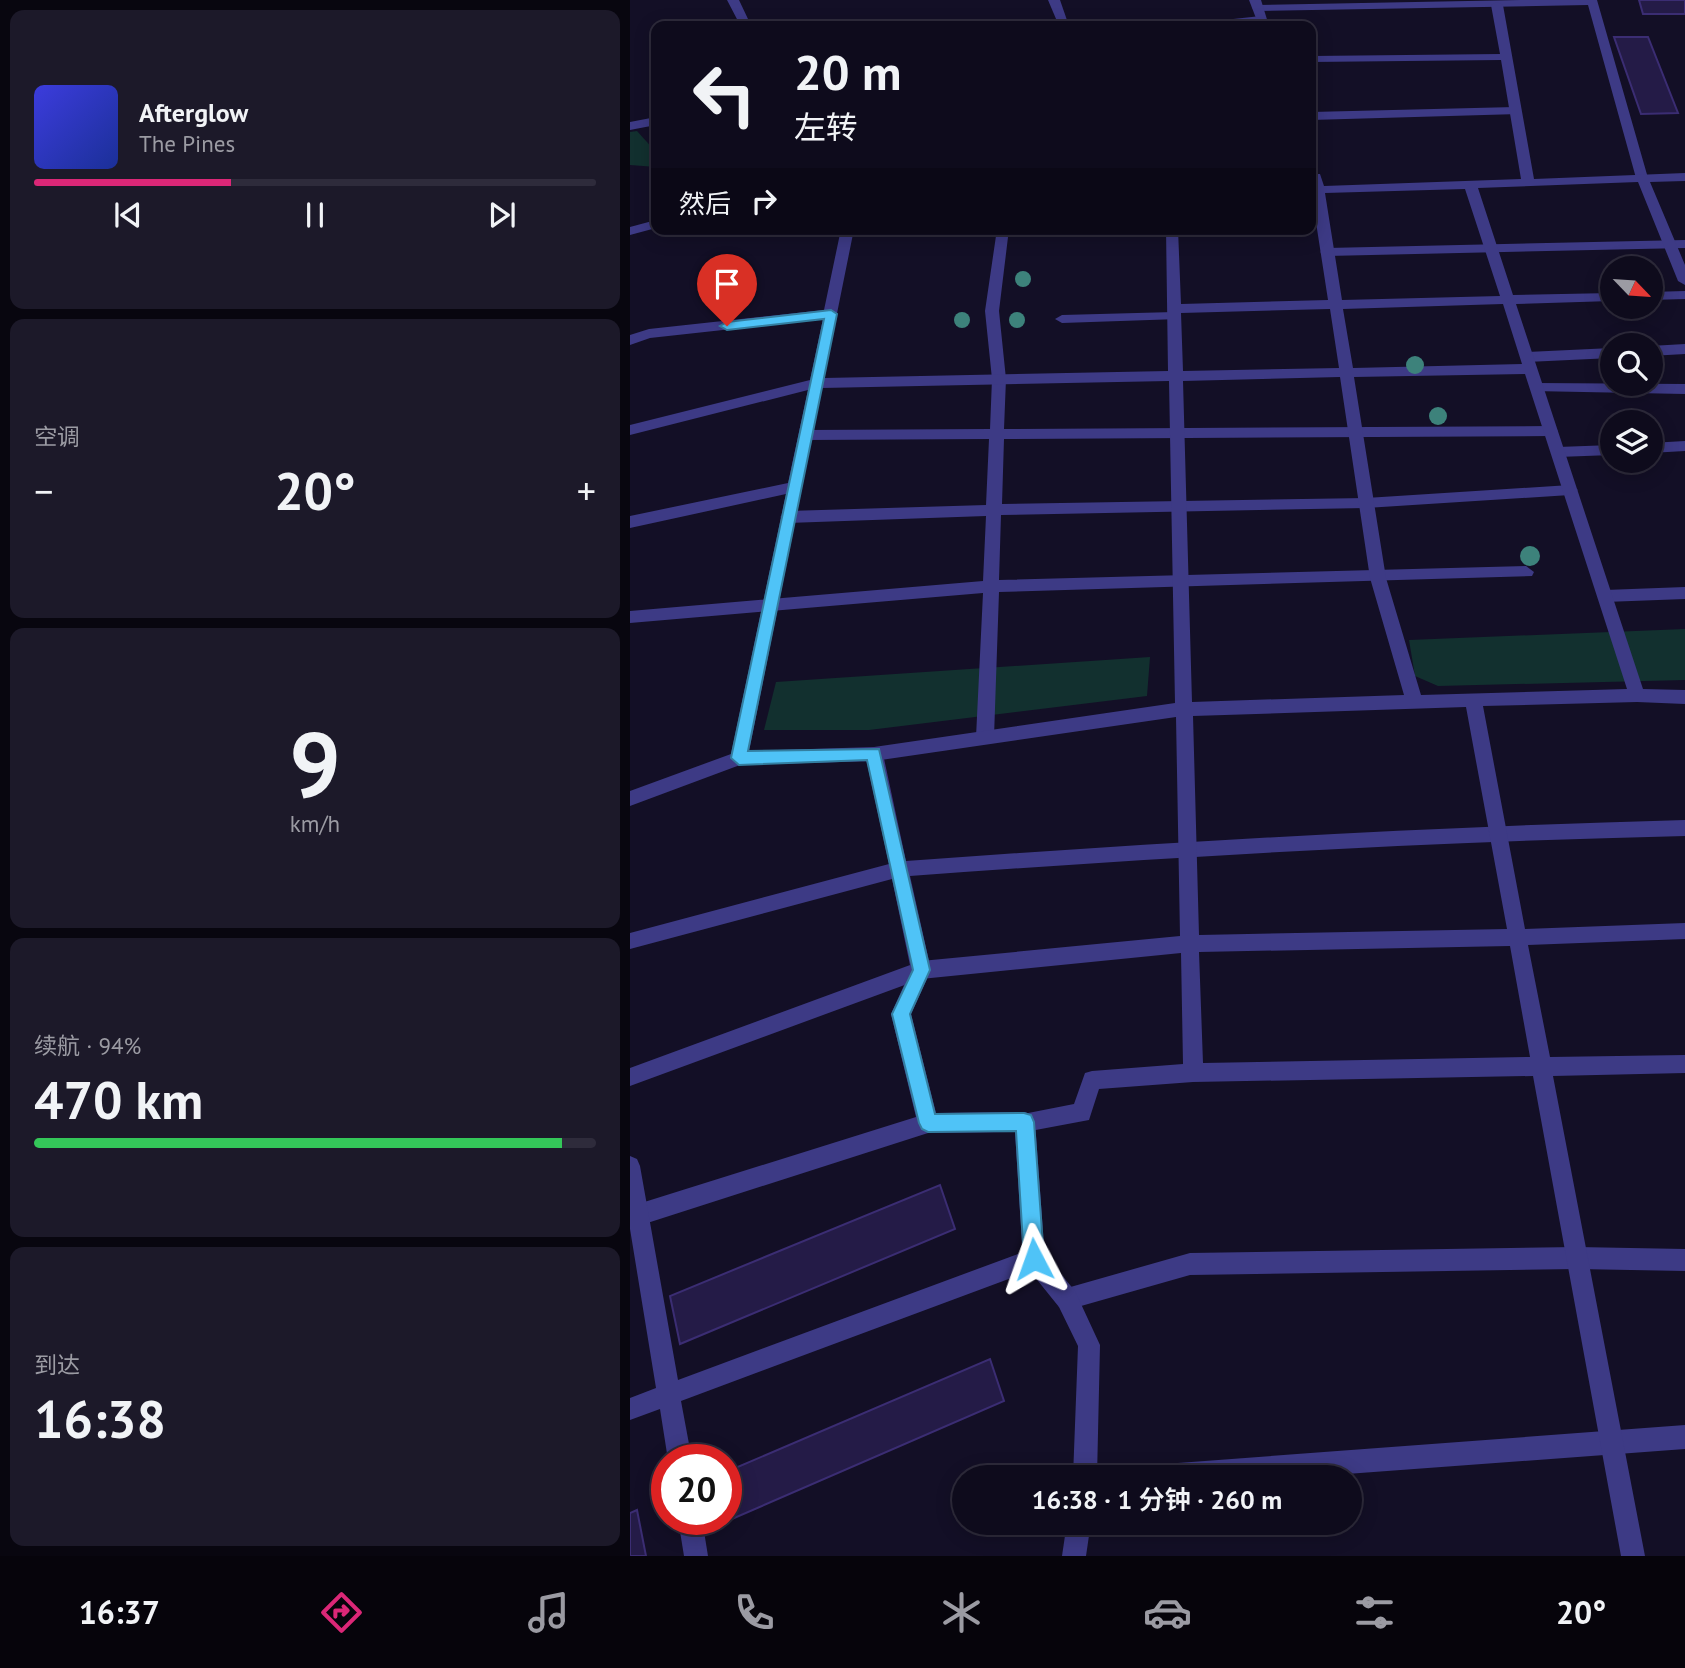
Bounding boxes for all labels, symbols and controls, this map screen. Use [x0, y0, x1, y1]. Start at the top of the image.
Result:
text: 20 m [794, 40, 901, 104]
icon: left [679, 49, 770, 140]
text: Afterglow [139, 96, 248, 129]
text: 左转 [794, 106, 858, 148]
text: The Pines [139, 129, 235, 158]
icon: right [745, 182, 783, 220]
text: 然后 [679, 187, 731, 220]
icon: previous [109, 196, 147, 234]
icon: pause [296, 196, 334, 234]
icon: next [483, 196, 521, 234]
pin [697, 254, 757, 326]
north arrow [1600, 256, 1662, 318]
map controls [1600, 256, 1663, 473]
icon: arrive [708, 265, 746, 303]
button: search [1600, 333, 1663, 396]
button: layers [1600, 410, 1663, 473]
text: 空调 [34, 422, 80, 451]
text: 20° [274, 457, 356, 524]
text: − [34, 466, 53, 515]
text: + [577, 466, 596, 515]
text: 9 [289, 704, 341, 822]
text: km/h [290, 809, 340, 838]
text: 续航 · 94% [34, 1031, 141, 1060]
text: 470 km [34, 1066, 203, 1133]
position arrow [997, 1222, 1071, 1296]
text: 到达 [34, 1350, 80, 1379]
text: 16:38 [34, 1385, 166, 1452]
speed limit sign: 20 [651, 1444, 742, 1535]
text: 16:38 · 1 分钟 · 260 m [1032, 1483, 1282, 1516]
icon: directions [317, 1588, 366, 1637]
icon: music [524, 1588, 573, 1637]
icon: phone [730, 1588, 779, 1637]
icon: climate [937, 1588, 986, 1637]
icon: car [1143, 1588, 1192, 1637]
icon: filters [1350, 1588, 1399, 1637]
text: 16:37 [79, 1591, 160, 1633]
text: 20° [1556, 1591, 1606, 1633]

